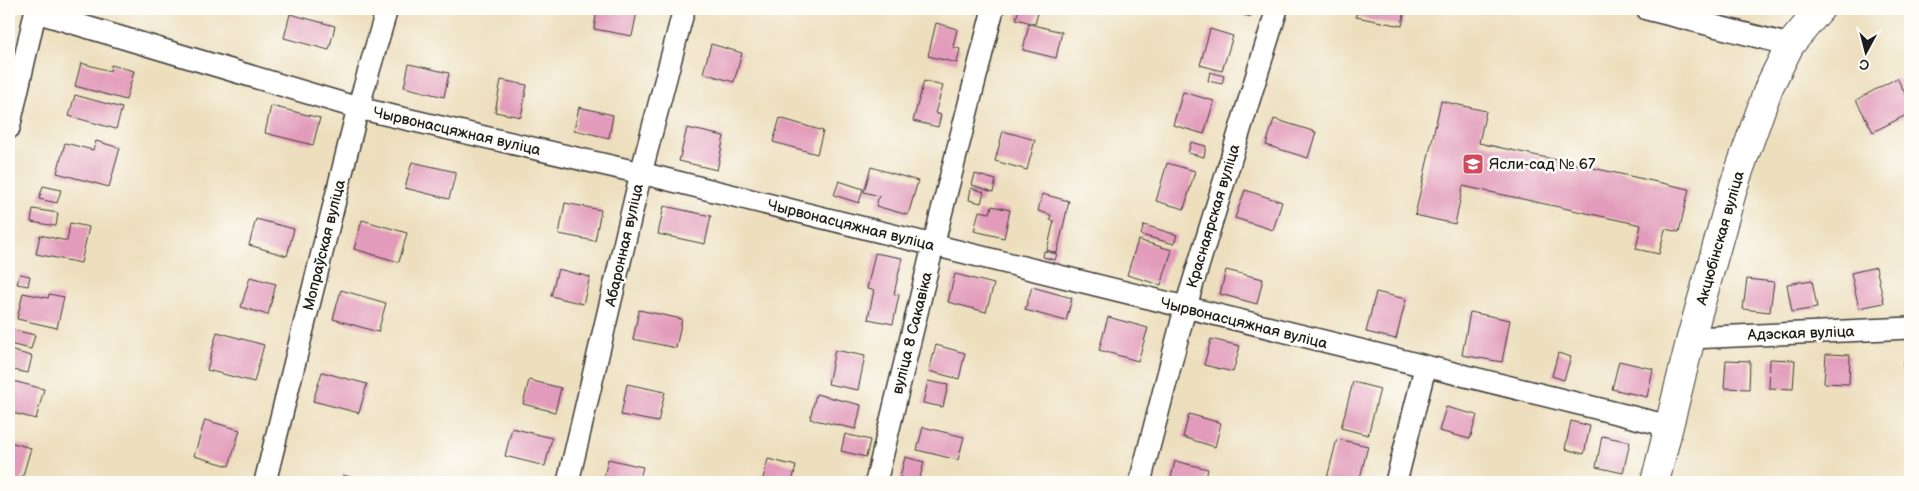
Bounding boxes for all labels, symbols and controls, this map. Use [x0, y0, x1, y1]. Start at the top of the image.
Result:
north arrow [1842, 28, 1892, 78]
text: С [1858, 55, 1870, 73]
street label: Чырвонасцяжная вуліца [371, 103, 543, 160]
street label: Краснаярская вуліца [1183, 142, 1244, 290]
school or university icon: Ясли-сад № 67 [1461, 152, 1485, 176]
place label: Ясли-сад № 67 [1489, 155, 1596, 174]
street label: Акцюбінская вуліца [1692, 169, 1749, 308]
street label: Мопраўская вуліца [299, 178, 350, 313]
street label: Абаронная вуліца [601, 182, 648, 309]
street label: Чырвонасцяжная вуліца [765, 196, 937, 255]
street label: вуліца 8 Сакавіка [888, 270, 937, 396]
street label: Чырвонасцяжная вуліца [1158, 294, 1330, 353]
street label: Адэская вуліца [1746, 322, 1855, 345]

